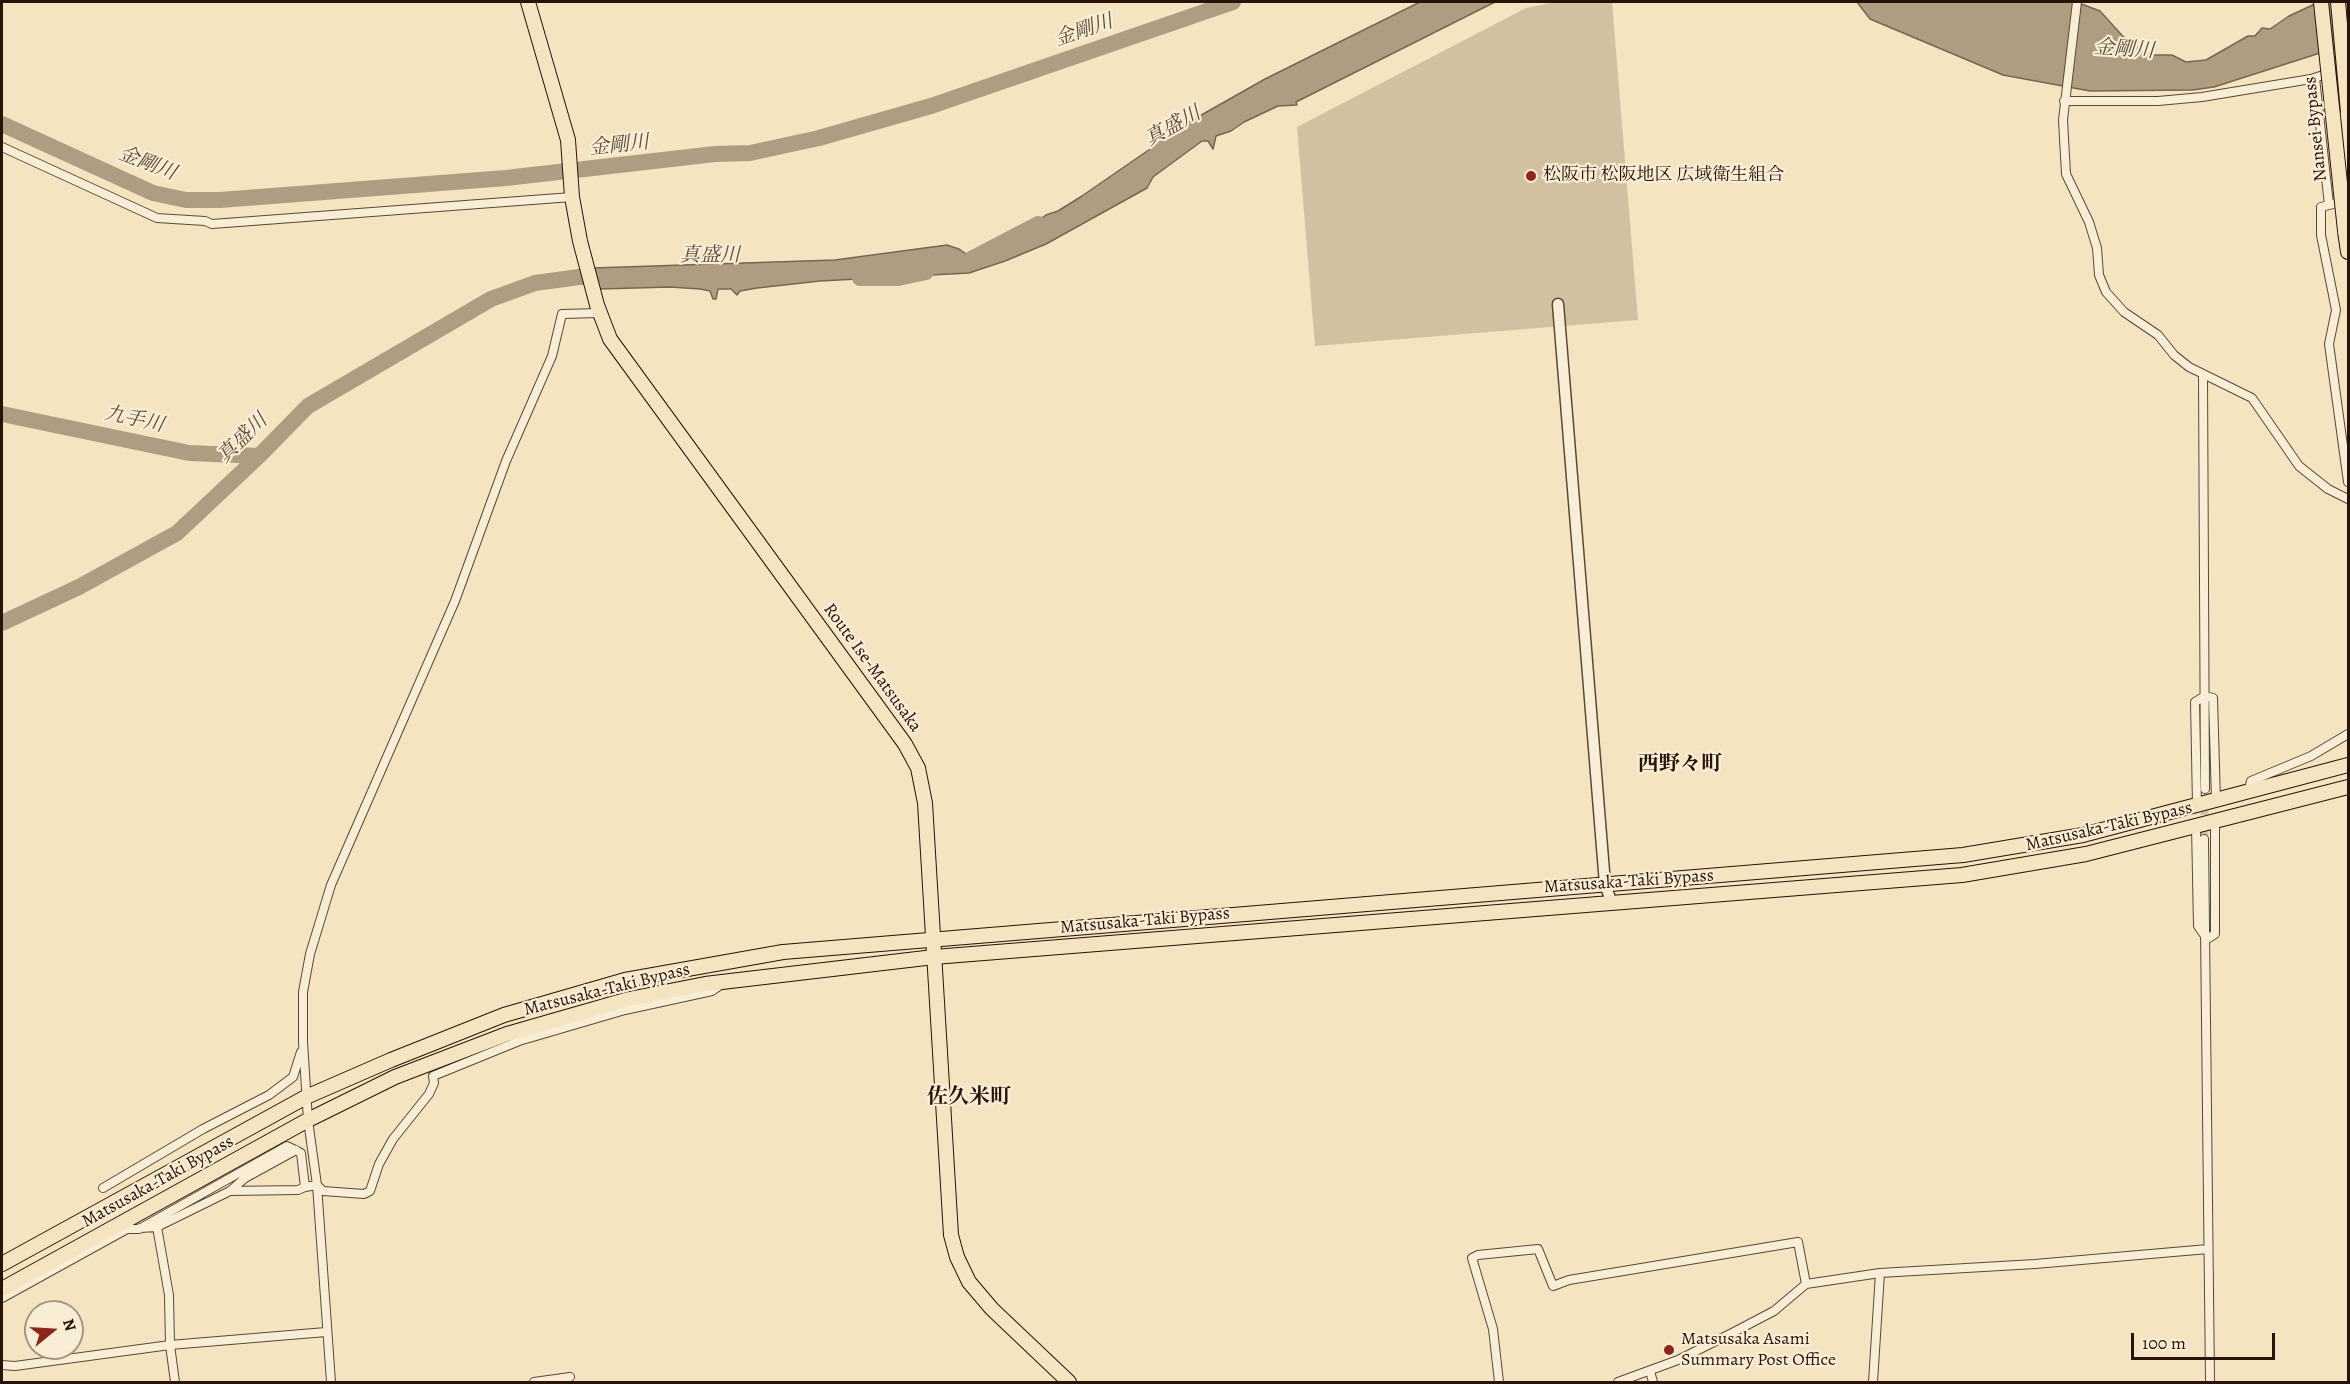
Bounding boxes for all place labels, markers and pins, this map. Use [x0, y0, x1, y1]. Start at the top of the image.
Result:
place label: 松阪市 松阪地区 広域衛生組合 [1543, 165, 1784, 187]
marker: 松阪市 松阪地区 広域衛生組合 [1524, 169, 1538, 183]
place label: Matsusaka Asami Summary Post Office [1681, 1329, 1836, 1372]
marker: Matsusaka Asami Summary Post Office [1662, 1343, 1676, 1357]

